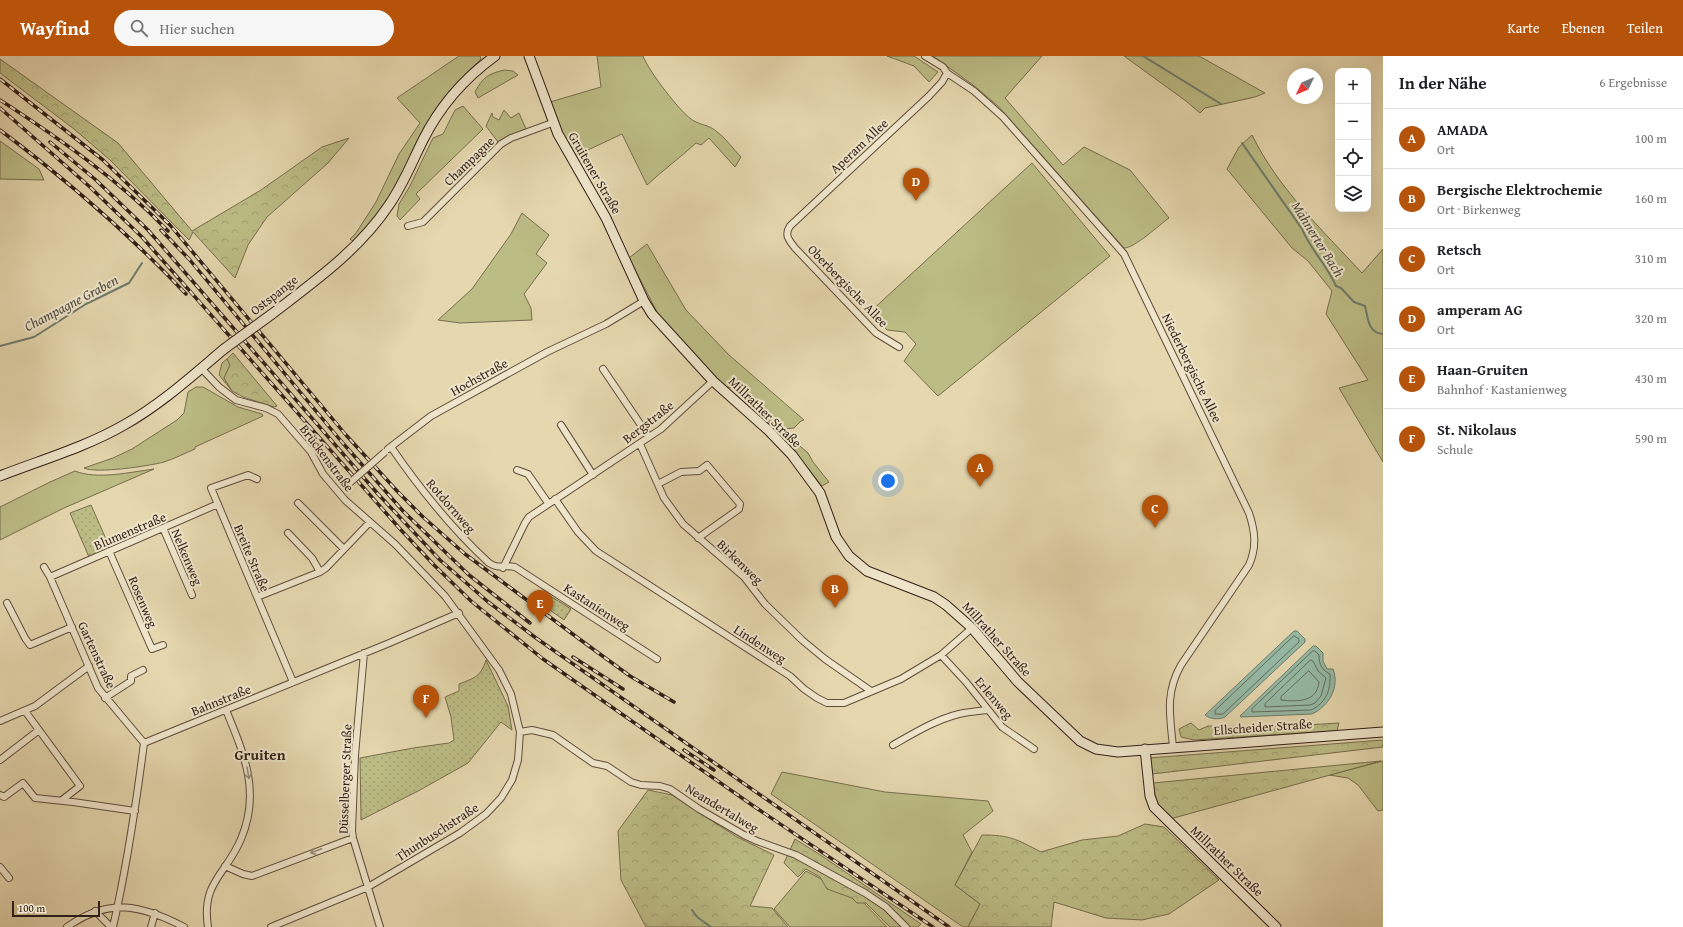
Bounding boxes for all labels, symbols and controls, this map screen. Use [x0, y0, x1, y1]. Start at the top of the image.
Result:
search box [114, 10, 394, 46]
text: Wayfind [20, 14, 90, 42]
icon: search [128, 17, 150, 39]
text: Hier suchen [160, 18, 235, 39]
text: Karte [1507, 18, 1540, 38]
text: Ebenen [1562, 18, 1605, 38]
text: Teilen [1627, 18, 1663, 38]
north arrow [1287, 68, 1323, 104]
map controls [1335, 68, 1371, 212]
button: + [1335, 68, 1371, 104]
text: In der Nähe [1399, 70, 1487, 95]
text: 6 Ergebnisse [1599, 73, 1667, 92]
button: − [1335, 104, 1371, 140]
street label: Aperam Allee [826, 114, 892, 178]
text: AMADA [1437, 119, 1488, 140]
street label: Gruitener Straße [564, 128, 626, 218]
text: A [1408, 129, 1416, 148]
text: 100 m [1635, 129, 1667, 148]
street label: Champagne [439, 132, 499, 190]
button: locate [1335, 140, 1371, 176]
text: Ort [1437, 140, 1455, 159]
pin: D [903, 168, 929, 201]
button: layers [1335, 176, 1371, 212]
text: Bergische Elektrochemie [1437, 179, 1602, 200]
text: B [1408, 189, 1416, 208]
text: 160 m [1635, 189, 1667, 208]
water label: Mahnerter Bach [1287, 197, 1349, 281]
text: Ort · Birkenweg [1437, 200, 1520, 219]
text: Retsch [1437, 239, 1481, 260]
street label: Oberbergische Allee [803, 240, 893, 332]
text: C [1408, 249, 1416, 268]
text: 310 m [1635, 249, 1667, 268]
text: Ort [1437, 260, 1455, 279]
water label: Champagne Graben [20, 270, 122, 336]
street label: Ostspange [246, 270, 302, 320]
text: amperam AG [1437, 299, 1523, 320]
text: D [1408, 309, 1416, 328]
text: 320 m [1635, 309, 1667, 328]
street label: Niederbergische Allee [1157, 310, 1227, 426]
text: Ort [1437, 320, 1455, 339]
street label: Hochstraße [447, 353, 511, 401]
text: Haan-Gruiten [1437, 359, 1528, 380]
text: E [1409, 369, 1415, 388]
text: 430 m [1635, 369, 1667, 388]
street label: Millrather Straße [724, 372, 806, 452]
text: Bahnhof · Kastanienweg [1437, 380, 1567, 399]
street label: Bergstraße [618, 396, 678, 448]
text: St. Nikolaus [1437, 419, 1516, 440]
street label: Brückenstraße [295, 420, 359, 496]
text: F [1409, 429, 1415, 448]
text: 590 m [1635, 429, 1667, 448]
text: Schule [1437, 440, 1473, 459]
pin: A [967, 454, 993, 487]
your location [878, 471, 898, 491]
street label: Rotdornweg [422, 475, 480, 538]
pin: C [1142, 495, 1168, 528]
street label: Blumenstraße [91, 507, 169, 555]
street label: Breite Straße [229, 521, 275, 595]
street label: Nelkenweg [167, 526, 208, 589]
street label: Birkenweg [713, 535, 768, 589]
street label: Rosenweg [124, 573, 163, 631]
pin: B [822, 575, 848, 608]
street label: Kastanienweg [560, 578, 634, 636]
pin: E [527, 590, 553, 623]
street label: Millrather Straße [958, 597, 1036, 681]
street label: Gartenstraße [73, 618, 121, 692]
street label: Lindenweg [730, 620, 790, 668]
street label: Erlenweg [970, 673, 1018, 724]
street label: Bahnstraße [188, 679, 254, 721]
pin: F [413, 685, 439, 718]
street label: Ellscheider Straße [1213, 714, 1313, 740]
street label: Düsselberger Straße [334, 724, 356, 834]
district label: Gruiten [234, 744, 286, 765]
one-way arrow [244, 766, 252, 779]
street label: Neandertalweg [682, 779, 763, 838]
street label: Thunbuschstraße [392, 798, 482, 866]
street label: Millrather Straße [1186, 821, 1268, 901]
one-way arrow [311, 848, 323, 856]
scale bar [12, 899, 100, 918]
text: 100 m [18, 900, 45, 916]

